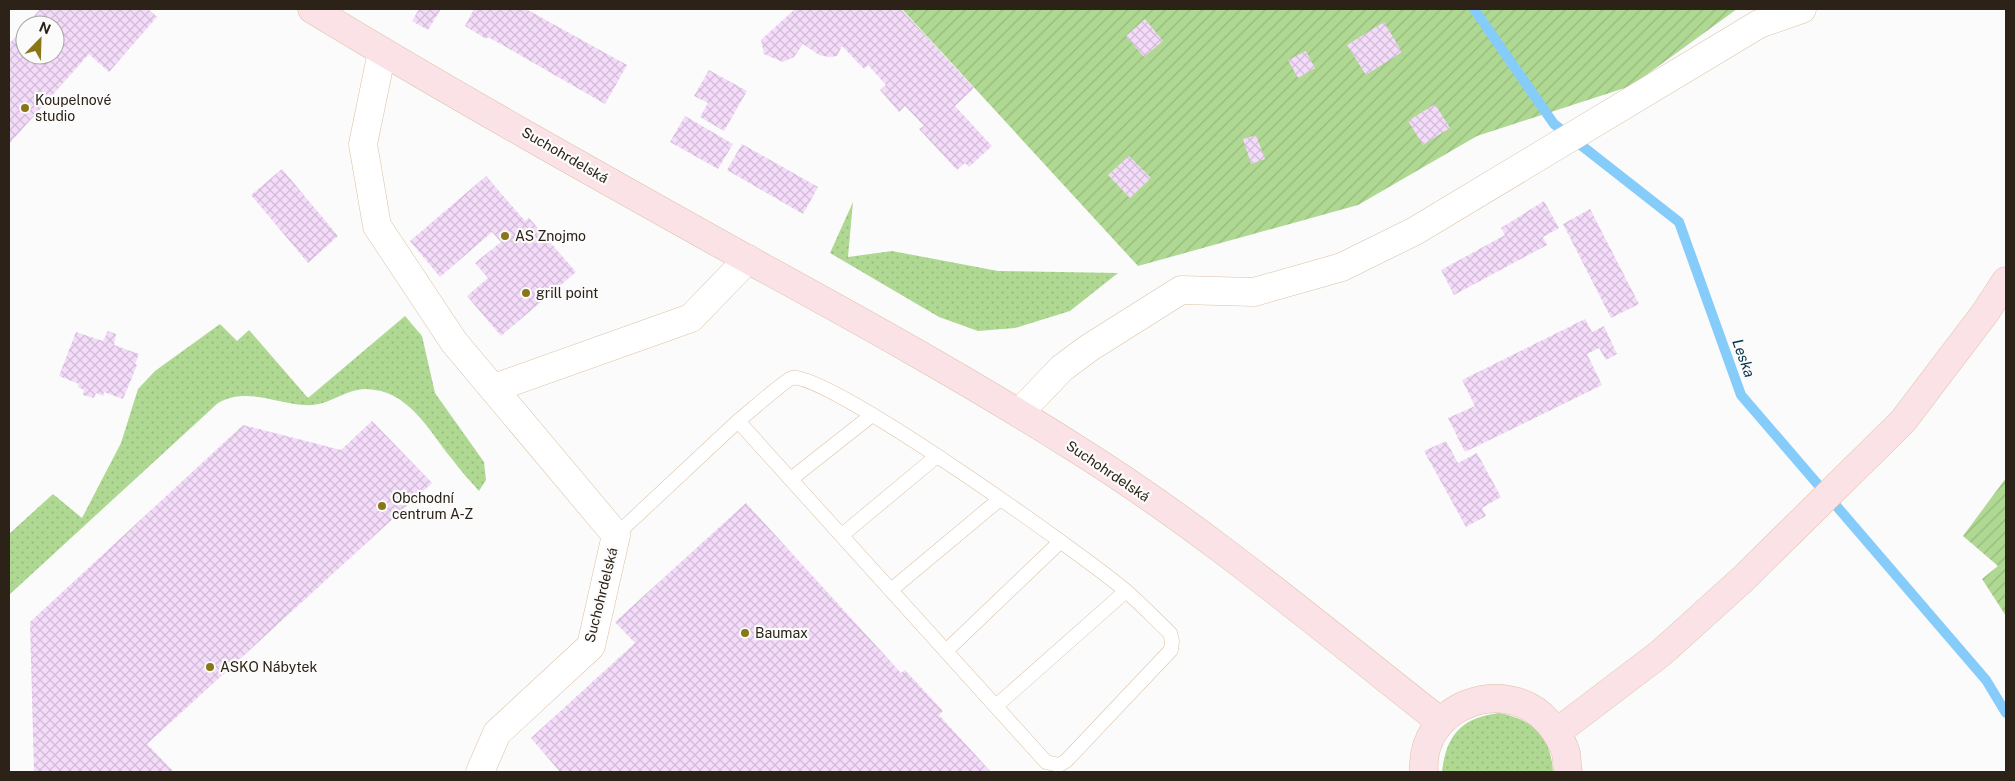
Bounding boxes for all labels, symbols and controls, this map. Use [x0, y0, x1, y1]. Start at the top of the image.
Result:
north arrow [15, 15, 65, 65]
text: N [37, 19, 53, 38]
place label: Koupelnové studio [35, 92, 111, 124]
marker: Koupelnové studio [19, 102, 31, 114]
street label: Suchohrdelská [519, 124, 611, 186]
place label: AS Znojmo [515, 228, 586, 244]
marker: AS Znojmo [499, 230, 511, 242]
place label: grill point [536, 285, 598, 301]
marker: grill point [520, 287, 532, 299]
water label: Leska [1729, 337, 1759, 379]
street label: Suchohrdelská [1063, 437, 1153, 505]
place label: Obchodní centrum A-Z [392, 490, 473, 522]
marker: Obchodní centrum A-Z [376, 500, 388, 512]
street label: Suchohrdelská [581, 546, 621, 644]
place label: Baumax [755, 625, 808, 641]
marker: Baumax [739, 627, 751, 639]
place label: ASKO Nábytek [220, 659, 318, 675]
marker: ASKO Nábytek [204, 661, 216, 673]

